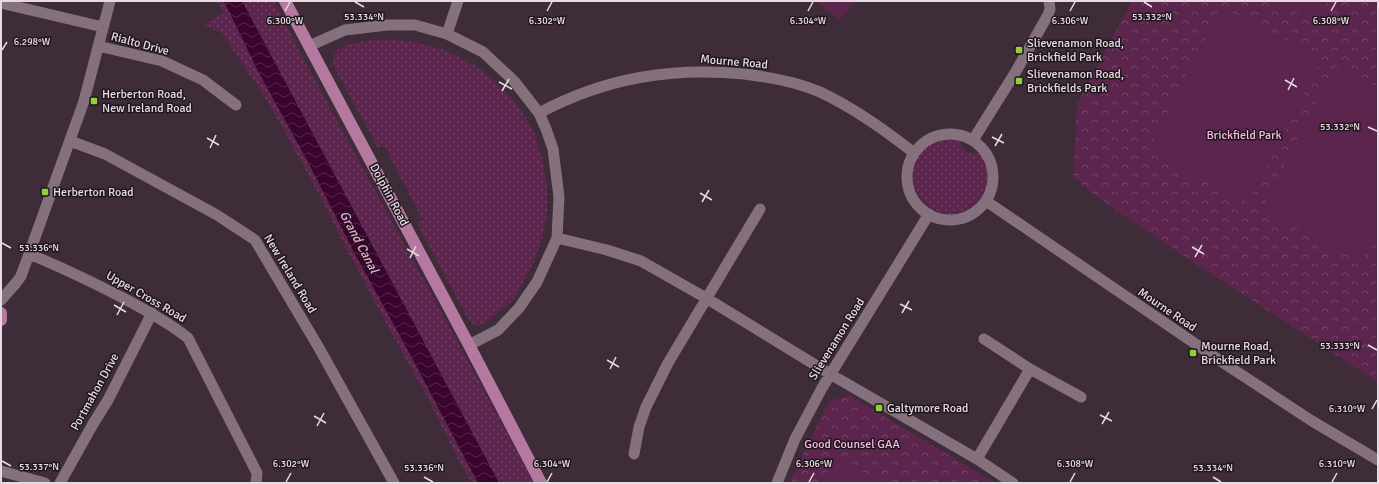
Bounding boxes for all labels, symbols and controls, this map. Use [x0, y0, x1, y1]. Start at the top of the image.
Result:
text: 53.334°N [344, 11, 384, 23]
text: 53.332°N [1132, 11, 1172, 23]
text: 6.300°W [267, 15, 304, 27]
text: 6.302°W [529, 15, 566, 27]
text: 6.304°W [790, 15, 827, 27]
text: 6.306°W [1052, 15, 1089, 27]
text: 6.308°W [1313, 15, 1350, 27]
street label: Rialto Drive [109, 29, 171, 59]
text: 6.298°W [14, 36, 51, 48]
place label: Slievenamon Road, Brickfield Park [1027, 36, 1124, 65]
marker: Slievenamon Road, Brickfield Park [1014, 45, 1024, 55]
street label: Mourne Road [700, 52, 768, 72]
place label: Slievenamon Road, Brickfields Park [1027, 67, 1124, 96]
marker: Slievenamon Road, Brickfields Park [1014, 76, 1024, 86]
place label: Herberton Road, New Ireland Road [102, 87, 192, 116]
marker: Herberton Road, New Ireland Road [89, 96, 99, 106]
text: 53.332°N [1320, 121, 1360, 133]
park label: Brickfield Park [1206, 128, 1282, 143]
street label: Dolphin Road [366, 161, 412, 229]
place label: Herberton Road [53, 185, 134, 200]
marker: Herberton Road [40, 187, 50, 197]
water label: Grand Canal [336, 208, 383, 277]
street label: New Ireland Road [260, 232, 320, 316]
text: 53.336°N [19, 242, 59, 254]
street label: Upper Cross Road [103, 268, 189, 326]
street label: Mourne Road [1135, 285, 1199, 335]
street label: Slievenamon Road [806, 295, 868, 383]
place label: Mourne Road, Brickfield Park [1201, 339, 1276, 368]
text: 53.333°N [1320, 340, 1360, 352]
marker: Mourne Road, Brickfield Park [1188, 348, 1198, 358]
street label: Portmahon Drive [68, 351, 122, 433]
place label: Galtymore Road [887, 401, 968, 416]
marker: Galtymore Road [874, 403, 884, 413]
text: 6.310°W [1329, 403, 1366, 415]
park label: Good Counsel GAA [804, 437, 900, 452]
text: 6.302°W [273, 458, 310, 470]
text: 6.304°W [534, 458, 571, 470]
text: 6.306°W [796, 458, 833, 470]
text: 6.308°W [1057, 458, 1094, 470]
text: 6.310°W [1319, 458, 1356, 470]
text: 53.337°N [19, 461, 59, 473]
text: 53.336°N [404, 462, 444, 474]
text: 53.334°N [1193, 462, 1233, 474]

